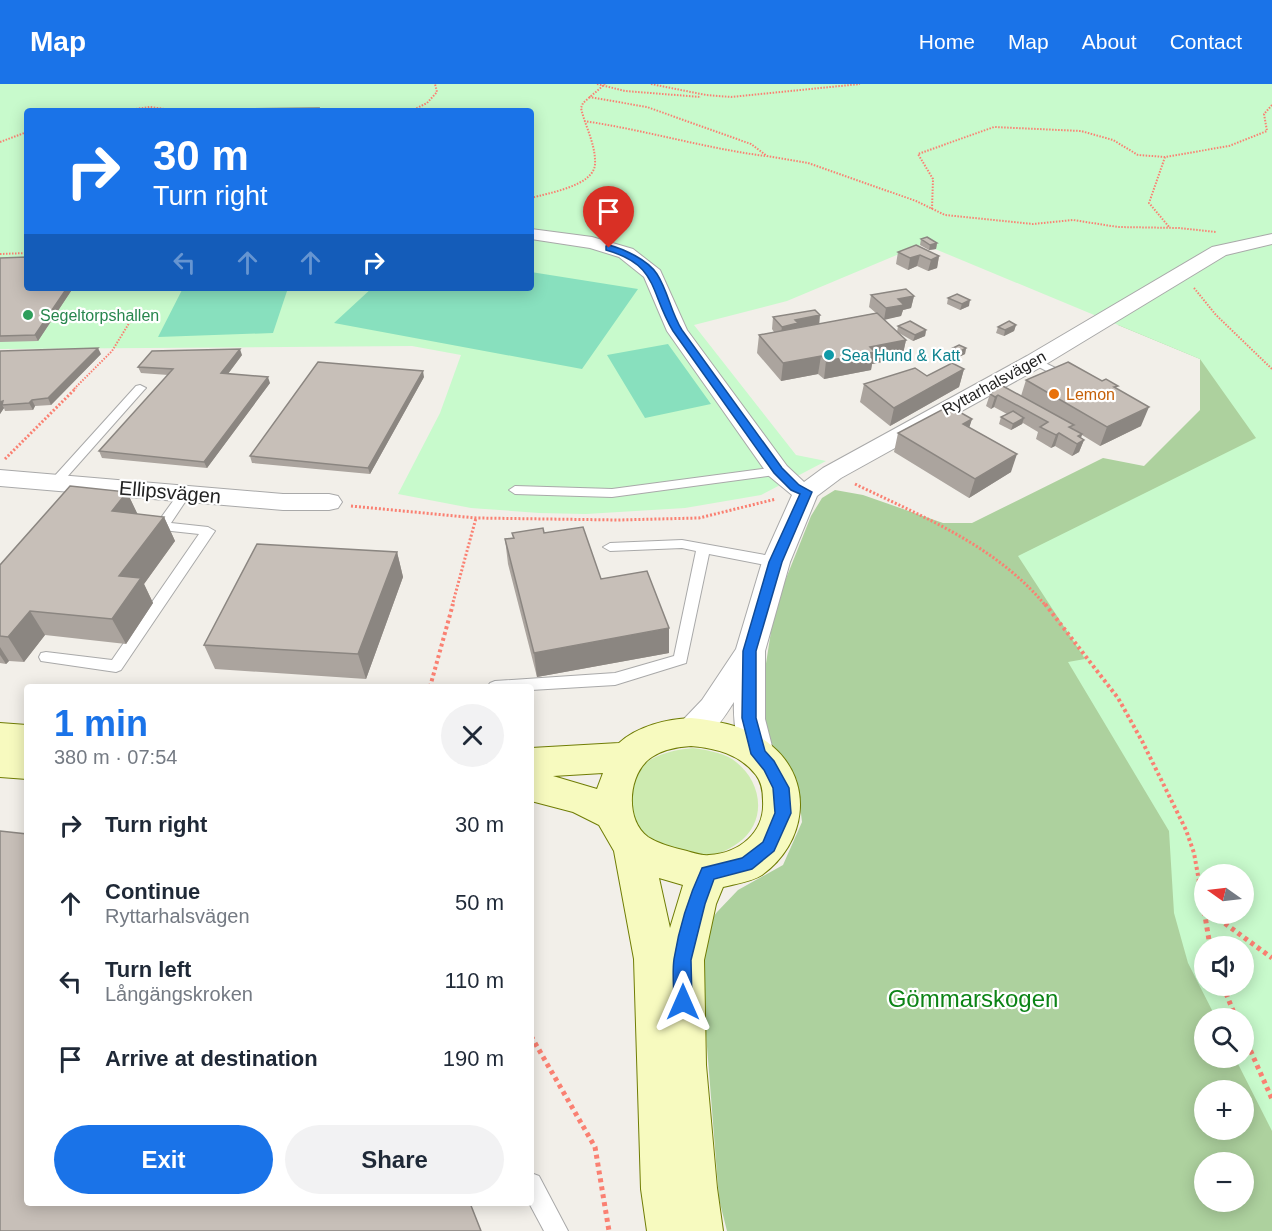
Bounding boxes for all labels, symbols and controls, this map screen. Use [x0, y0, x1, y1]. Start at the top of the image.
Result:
text: Map [30, 26, 86, 57]
text: Home [919, 30, 975, 53]
text: Map [1008, 30, 1049, 53]
text: About [1082, 30, 1137, 53]
text: Contact [1170, 30, 1242, 53]
icon: right [54, 132, 132, 210]
text: 30 m [153, 132, 249, 179]
text: Turn right [153, 181, 268, 211]
pin [583, 186, 634, 248]
icon: arrive [592, 195, 625, 228]
icon: left [168, 246, 201, 279]
icon: ahead [231, 246, 264, 279]
icon: ahead [294, 246, 327, 279]
icon: right [357, 246, 390, 279]
place label: Segeltorpshallen [40, 307, 159, 324]
marker: Segeltorpshallen [21, 308, 35, 322]
place label: Sea Hund & Katt [841, 347, 961, 364]
marker: Sea Hund & Katt [822, 348, 836, 362]
street label: Ryttarhalsvägen [939, 348, 1049, 418]
place label: Lemon [1066, 386, 1115, 403]
marker: Lemon [1047, 387, 1061, 401]
street label: Ellipsvägen [118, 477, 222, 507]
text: 1 min [54, 703, 148, 744]
button: close [441, 704, 504, 767]
text: 380 m · 07:54 [54, 746, 177, 768]
icon: right [54, 809, 87, 842]
text: Turn right [105, 812, 207, 837]
text: 30 m [455, 812, 504, 837]
north arrow [1194, 864, 1254, 924]
map controls [1194, 864, 1254, 1212]
text: Continue [105, 879, 200, 904]
icon: ahead [54, 887, 87, 920]
text: 50 m [455, 890, 504, 915]
text: Ryttarhalsvägen [105, 905, 250, 927]
button: sound [1194, 936, 1254, 996]
text: Turn left [105, 957, 191, 982]
icon: left [54, 965, 87, 998]
text: 110 m [444, 968, 504, 993]
position arrow [651, 970, 715, 1034]
text: Långängskroken [105, 983, 253, 1005]
park label: Gömmarskogen [888, 985, 1058, 1012]
button: search [1194, 1008, 1254, 1068]
icon: arrive [54, 1043, 87, 1076]
text: Arrive at destination [105, 1046, 318, 1071]
text: 190 m [443, 1046, 504, 1071]
button: + [1194, 1080, 1254, 1140]
button: Exit [54, 1125, 273, 1194]
button: Share [285, 1125, 504, 1194]
button: − [1194, 1152, 1254, 1212]

